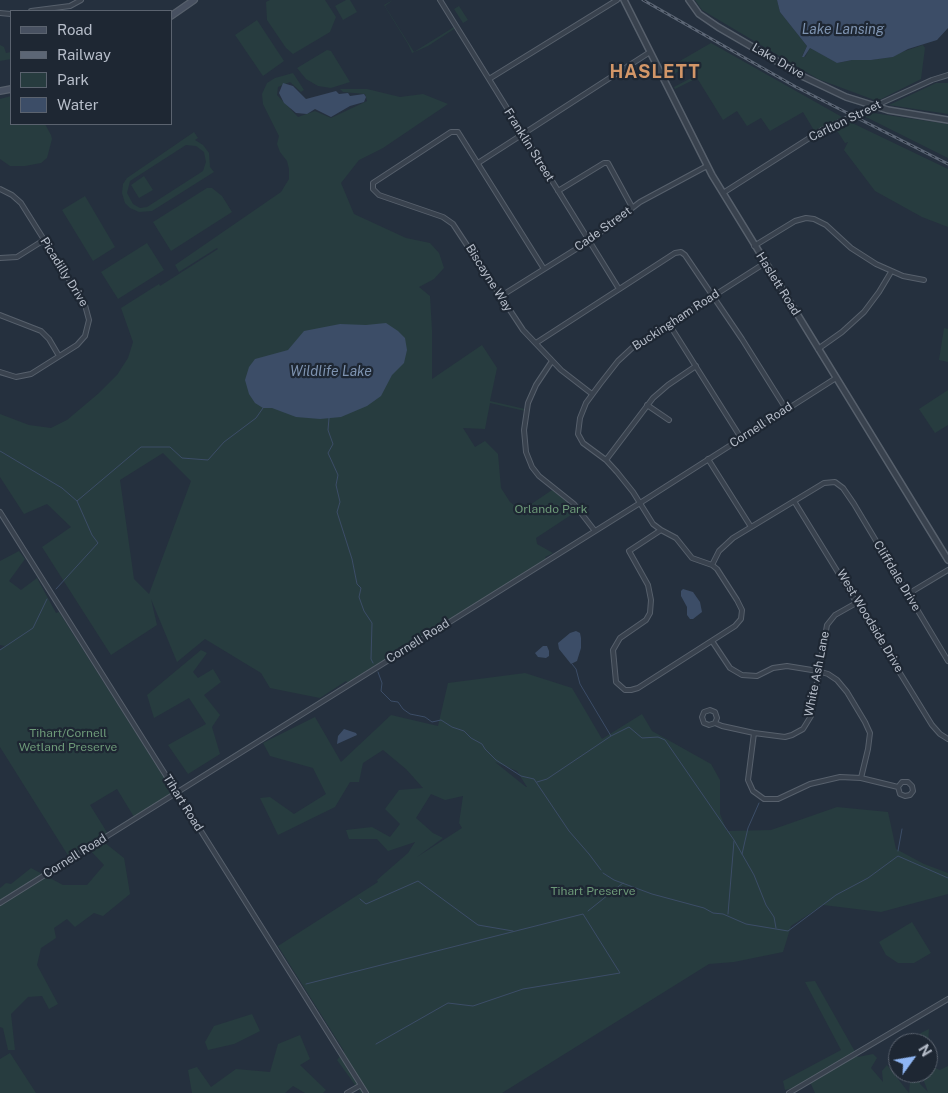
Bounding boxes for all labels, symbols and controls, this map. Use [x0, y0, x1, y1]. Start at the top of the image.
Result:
legend [10, 10, 172, 125]
text: Road [57, 21, 93, 38]
water label: Lake Lansing [802, 22, 884, 38]
street label: Lake Drive [749, 40, 807, 82]
text: Railway [57, 46, 111, 63]
district label: HASLETT [609, 61, 701, 83]
text: Park [57, 71, 89, 88]
text: Water [57, 96, 99, 113]
street label: Carlton Street [806, 97, 884, 145]
street label: Franklin Street [501, 106, 557, 184]
street label: Cade Street [572, 204, 634, 254]
street label: Picadilly Drive [37, 235, 91, 309]
street label: Biscayne Way [463, 242, 515, 314]
street label: Haslett Road [753, 250, 803, 318]
street label: Buckingham Road [630, 286, 722, 354]
water label: Wildlife Lake [290, 364, 372, 380]
street label: Cornell Road [727, 399, 795, 451]
park label: Orlando Park [514, 502, 588, 516]
street label: Cliffdale Drive [870, 538, 924, 614]
street label: West Woodside Drive [834, 567, 906, 675]
street label: Cornell Road [384, 616, 452, 666]
street label: White Ash Lane [802, 630, 832, 718]
park label: Tihart/Cornell Wetland Preserve [19, 726, 117, 754]
street label: Tihart Road [160, 772, 206, 834]
street label: Cornell Road [41, 831, 109, 881]
park label: Tihart Preserve [550, 884, 636, 898]
north arrow [888, 1033, 938, 1083]
text: N [915, 1042, 935, 1059]

